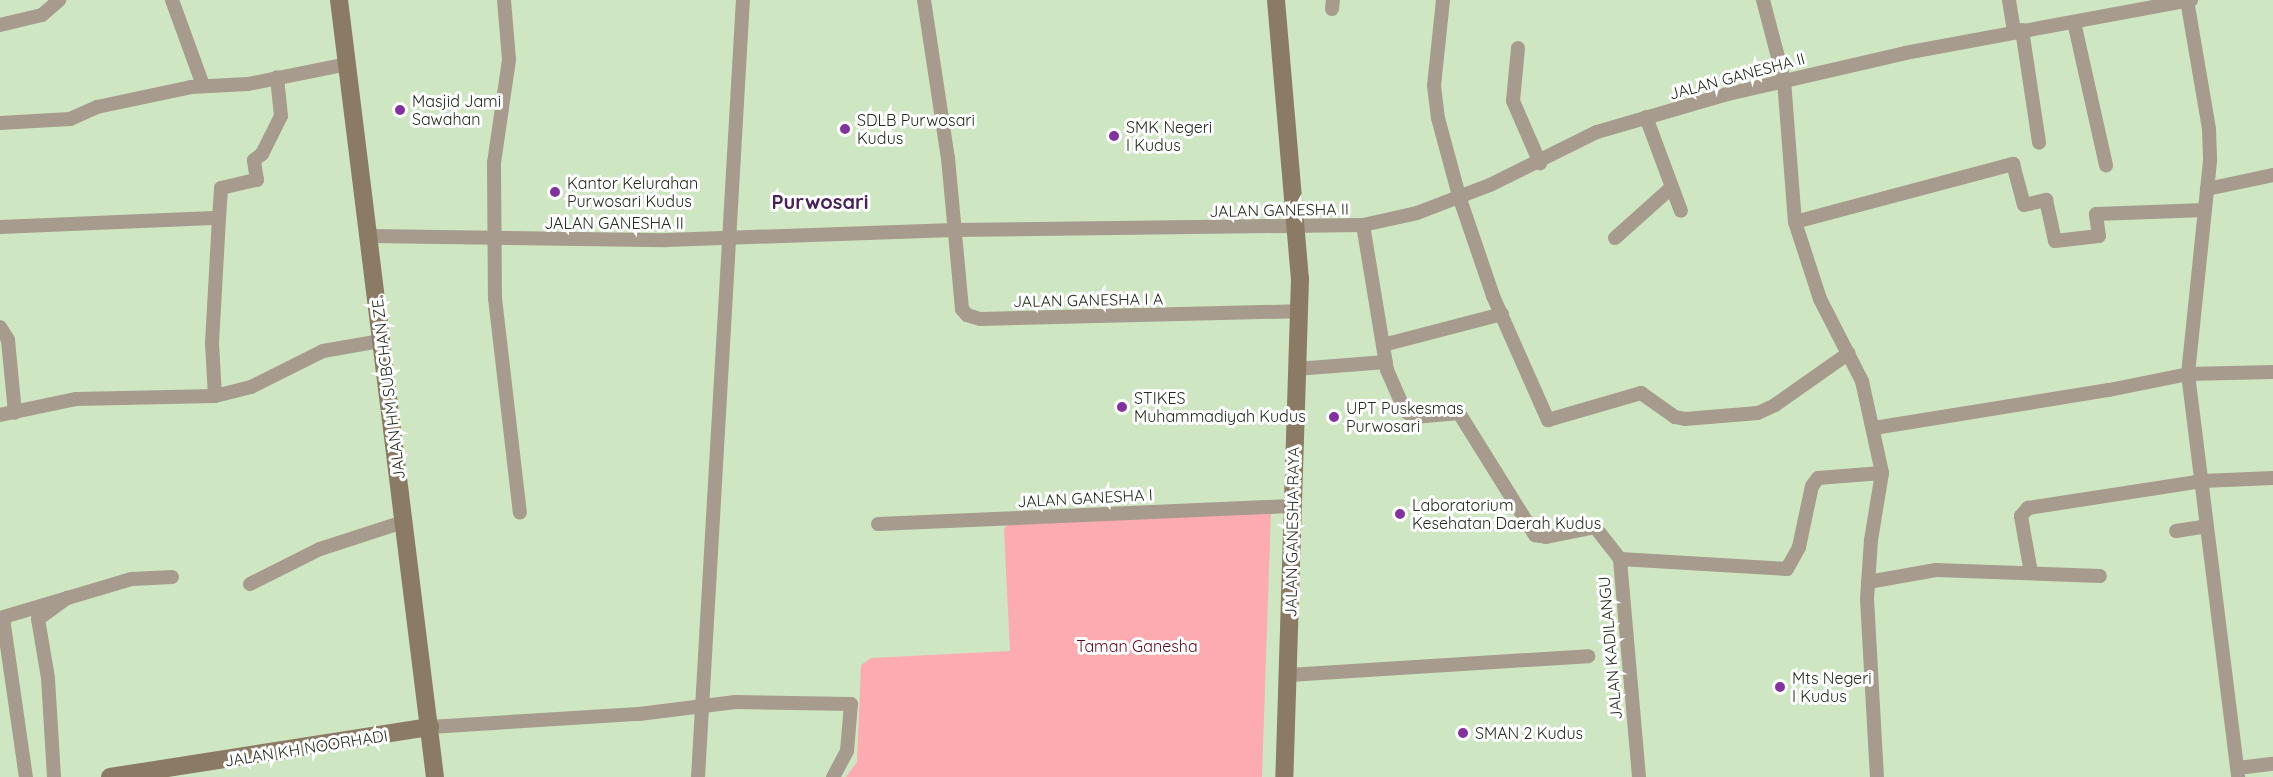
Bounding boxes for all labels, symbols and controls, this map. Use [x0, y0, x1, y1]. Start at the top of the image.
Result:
street label: JALAN GANESHA II [1667, 49, 1807, 103]
place label: Masjid Jami Sawahan [412, 91, 501, 129]
marker: Masjid Jami Sawahan [393, 103, 407, 117]
place label: SDLB Purwosari Kudus [857, 110, 975, 148]
place label: SMK Negeri I Kudus [1126, 117, 1212, 155]
marker: SDLB Purwosari Kudus [838, 122, 852, 136]
marker: SMK Negeri I Kudus [1107, 129, 1121, 143]
place label: Kantor Kelurahan Purwosari Kudus [567, 173, 698, 211]
marker: Kantor Kelurahan Purwosari Kudus [548, 185, 562, 199]
district label: Purwosari [772, 189, 868, 213]
street label: JALAN GANESHA II [1209, 199, 1349, 221]
street label: JALAN GANESHA II [544, 213, 684, 233]
street label: JALAN GANESHA I A [1013, 289, 1163, 311]
street label: JALAN HM SUBCHAN ZE. [367, 295, 409, 481]
place label: STIKES Muhammadiyah Kudus [1134, 388, 1306, 426]
place label: UPT Puskesmas Purwosari [1346, 398, 1464, 436]
marker: STIKES Muhammadiyah Kudus [1115, 400, 1129, 414]
marker: UPT Puskesmas Purwosari [1327, 410, 1341, 424]
street label: JALAN GANESHA RAYA [1281, 447, 1303, 617]
street label: JALAN GANESHA I [1017, 485, 1153, 511]
place label: Laboratorium Kesehatan Daerah Kudus [1412, 495, 1601, 533]
marker: Laboratorium Kesehatan Daerah Kudus [1393, 507, 1407, 521]
street label: JALAN KADILANGU [1594, 576, 1626, 720]
park label: Taman Ganesha [1076, 636, 1198, 656]
place label: Mts Negeri I Kudus [1792, 668, 1872, 706]
marker: Mts Negeri I Kudus [1773, 680, 1787, 694]
place label: SMAN 2 Kudus [1475, 723, 1583, 743]
street label: JALAN KH NOORHADI [223, 726, 389, 770]
marker: SMAN 2 Kudus [1456, 726, 1470, 740]

